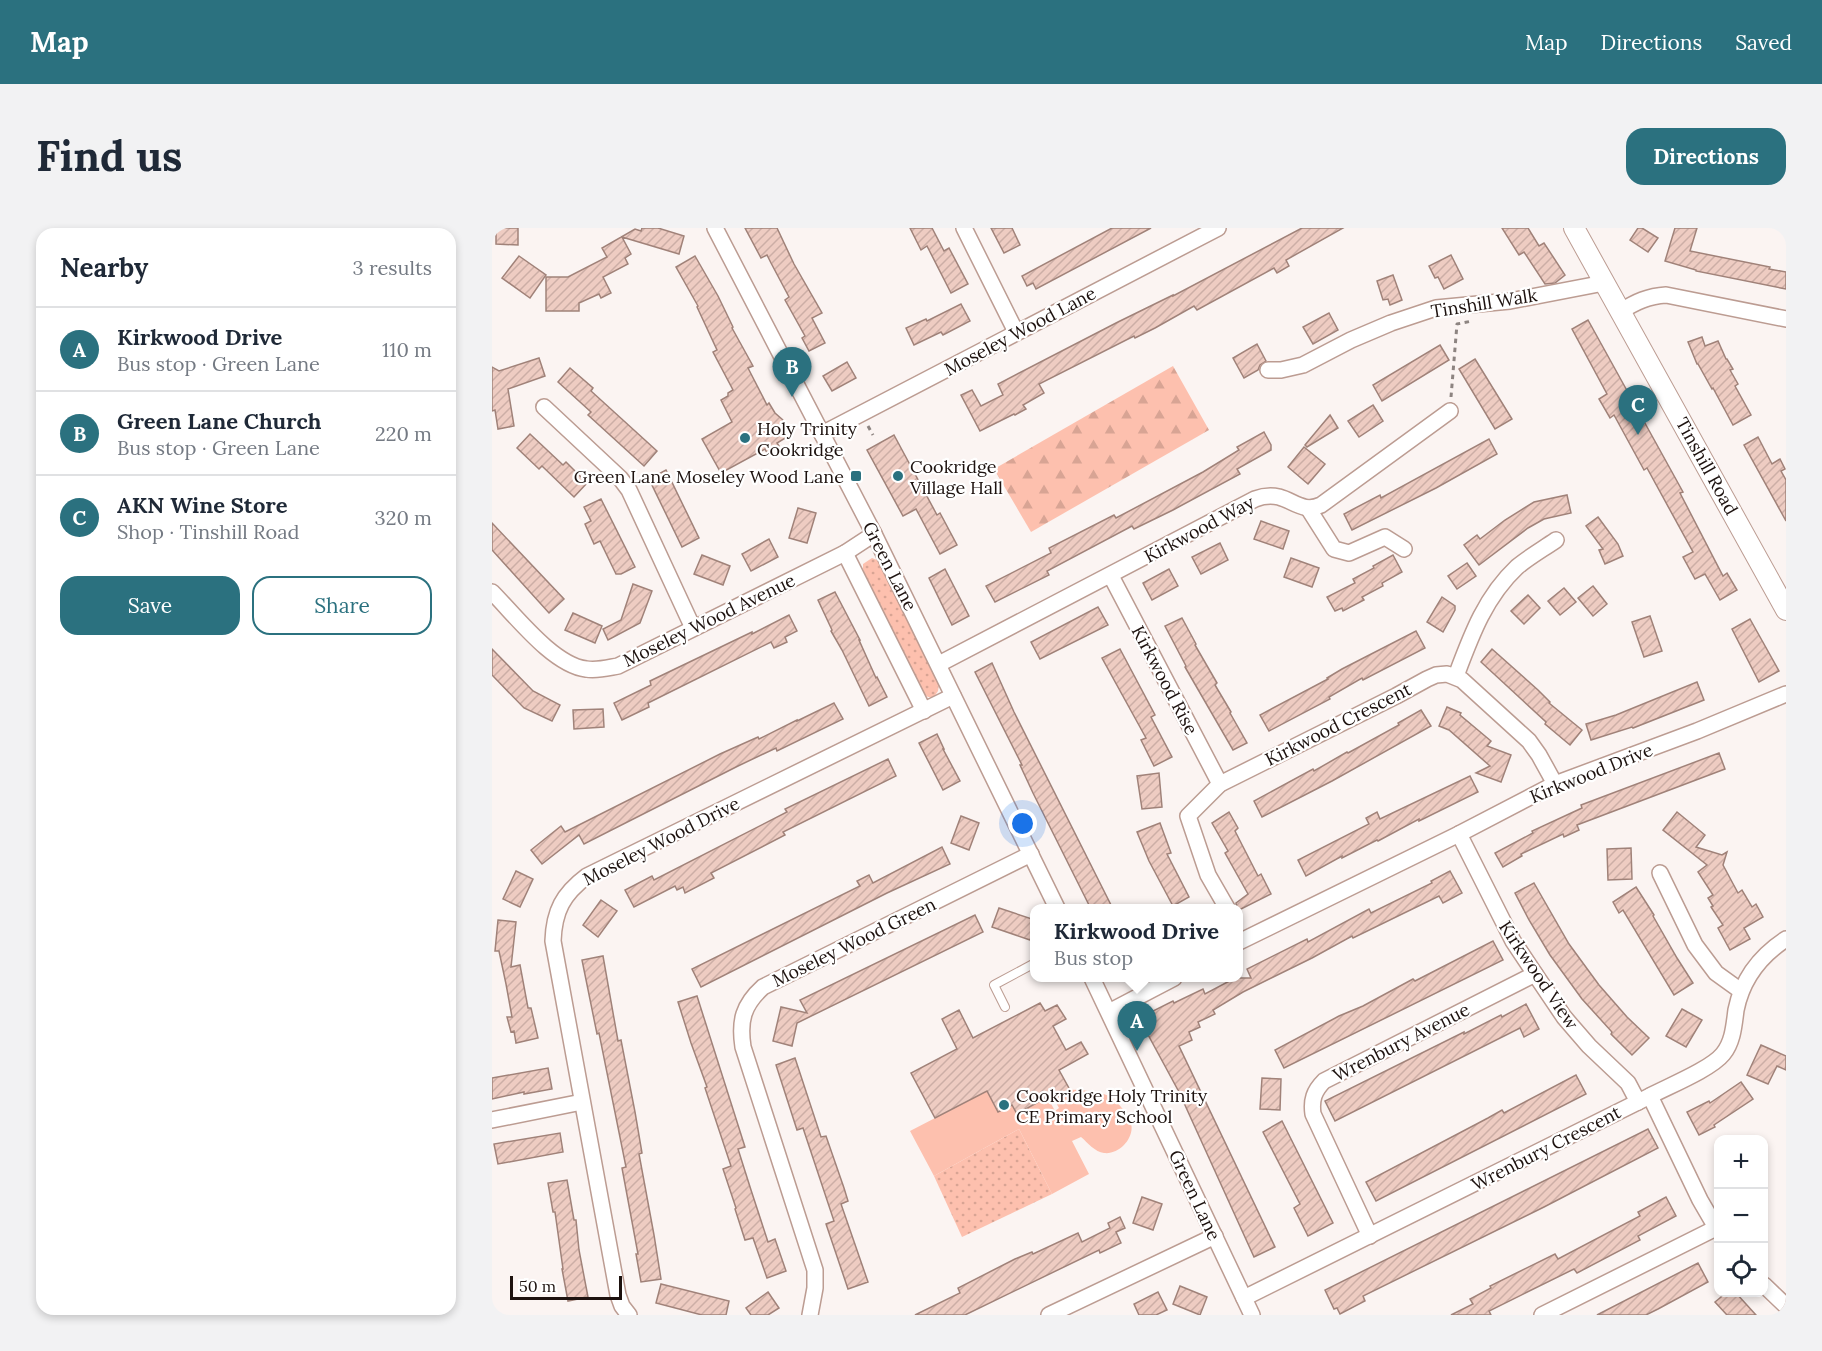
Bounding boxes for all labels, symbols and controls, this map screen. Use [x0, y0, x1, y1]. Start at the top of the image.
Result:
text: Map [30, 24, 89, 60]
text: Map [1525, 29, 1568, 56]
text: Directions [1601, 29, 1702, 56]
text: Saved [1735, 29, 1792, 56]
button: Directions [1626, 128, 1786, 185]
text: Find us [36, 129, 182, 183]
text: Nearby [60, 251, 148, 284]
text: 3 results [353, 255, 432, 280]
street label: Moseley Wood Lane [940, 281, 1100, 381]
street label: Tinshill Walk [1429, 283, 1539, 323]
text: Kirkwood Drive [117, 323, 282, 351]
text: A [73, 337, 86, 362]
text: 110 m [382, 337, 432, 362]
pin: B [772, 348, 812, 397]
text: Bus stop · Green Lane [117, 351, 320, 376]
pin: C [1618, 386, 1658, 435]
text: Green Lane Church [117, 407, 322, 435]
street label: Tinshill Road [1671, 413, 1743, 519]
place label: Holy Trinity Cookridge [757, 417, 858, 461]
text: B [73, 421, 86, 446]
text: 220 m [375, 421, 432, 446]
marker: Holy Trinity Cookridge [738, 431, 752, 445]
text: Bus stop · Green Lane [117, 435, 320, 460]
place label: Cookridge Village Hall [909, 455, 1003, 499]
place label: Green Lane Moseley Wood Lane [574, 465, 844, 488]
marker: Green Lane Moseley Wood Lane [849, 469, 863, 483]
marker: Cookridge Village Hall [891, 469, 905, 483]
street label: Kirkwood Way [1140, 490, 1258, 568]
text: AKN Wine Store [117, 491, 288, 519]
text: C [73, 505, 86, 530]
text: 320 m [375, 505, 432, 530]
street label: Green Lane [858, 517, 922, 615]
text: Shop · Tinshill Road [117, 519, 299, 544]
street label: Moseley Wood Avenue [619, 568, 799, 672]
button: Save [60, 576, 240, 635]
button: Share [252, 576, 432, 635]
street label: Kirkwood Rise [1127, 622, 1203, 739]
street label: Kirkwood Crescent [1261, 677, 1415, 771]
street label: Kirkwood Drive [1526, 738, 1656, 808]
street label: Moseley Wood Drive [579, 791, 743, 890]
your location [1008, 809, 1037, 838]
street label: Moseley Wood Green [768, 892, 940, 992]
popup [1030, 904, 1243, 982]
street label: Kirkwood View [1494, 916, 1584, 1034]
text: Kirkwood Drive [1054, 917, 1219, 945]
text: Bus stop [1054, 945, 1133, 970]
street label: Wrenbury Avenue [1329, 997, 1473, 1086]
pin: A [1118, 1002, 1156, 1051]
place label: Cookridge Holy Trinity CE Primary School [1016, 1084, 1208, 1128]
marker: Cookridge Holy Trinity CE Primary School [997, 1098, 1011, 1112]
street label: Wrenbury Crescent [1467, 1100, 1625, 1196]
map controls [1714, 1135, 1768, 1297]
button: + [1714, 1135, 1768, 1189]
street label: Green Lane [1164, 1146, 1226, 1244]
button: − [1714, 1189, 1768, 1243]
button: locate [1714, 1243, 1768, 1297]
scale bar [510, 1273, 622, 1300]
text: 50 m [519, 1276, 556, 1296]

